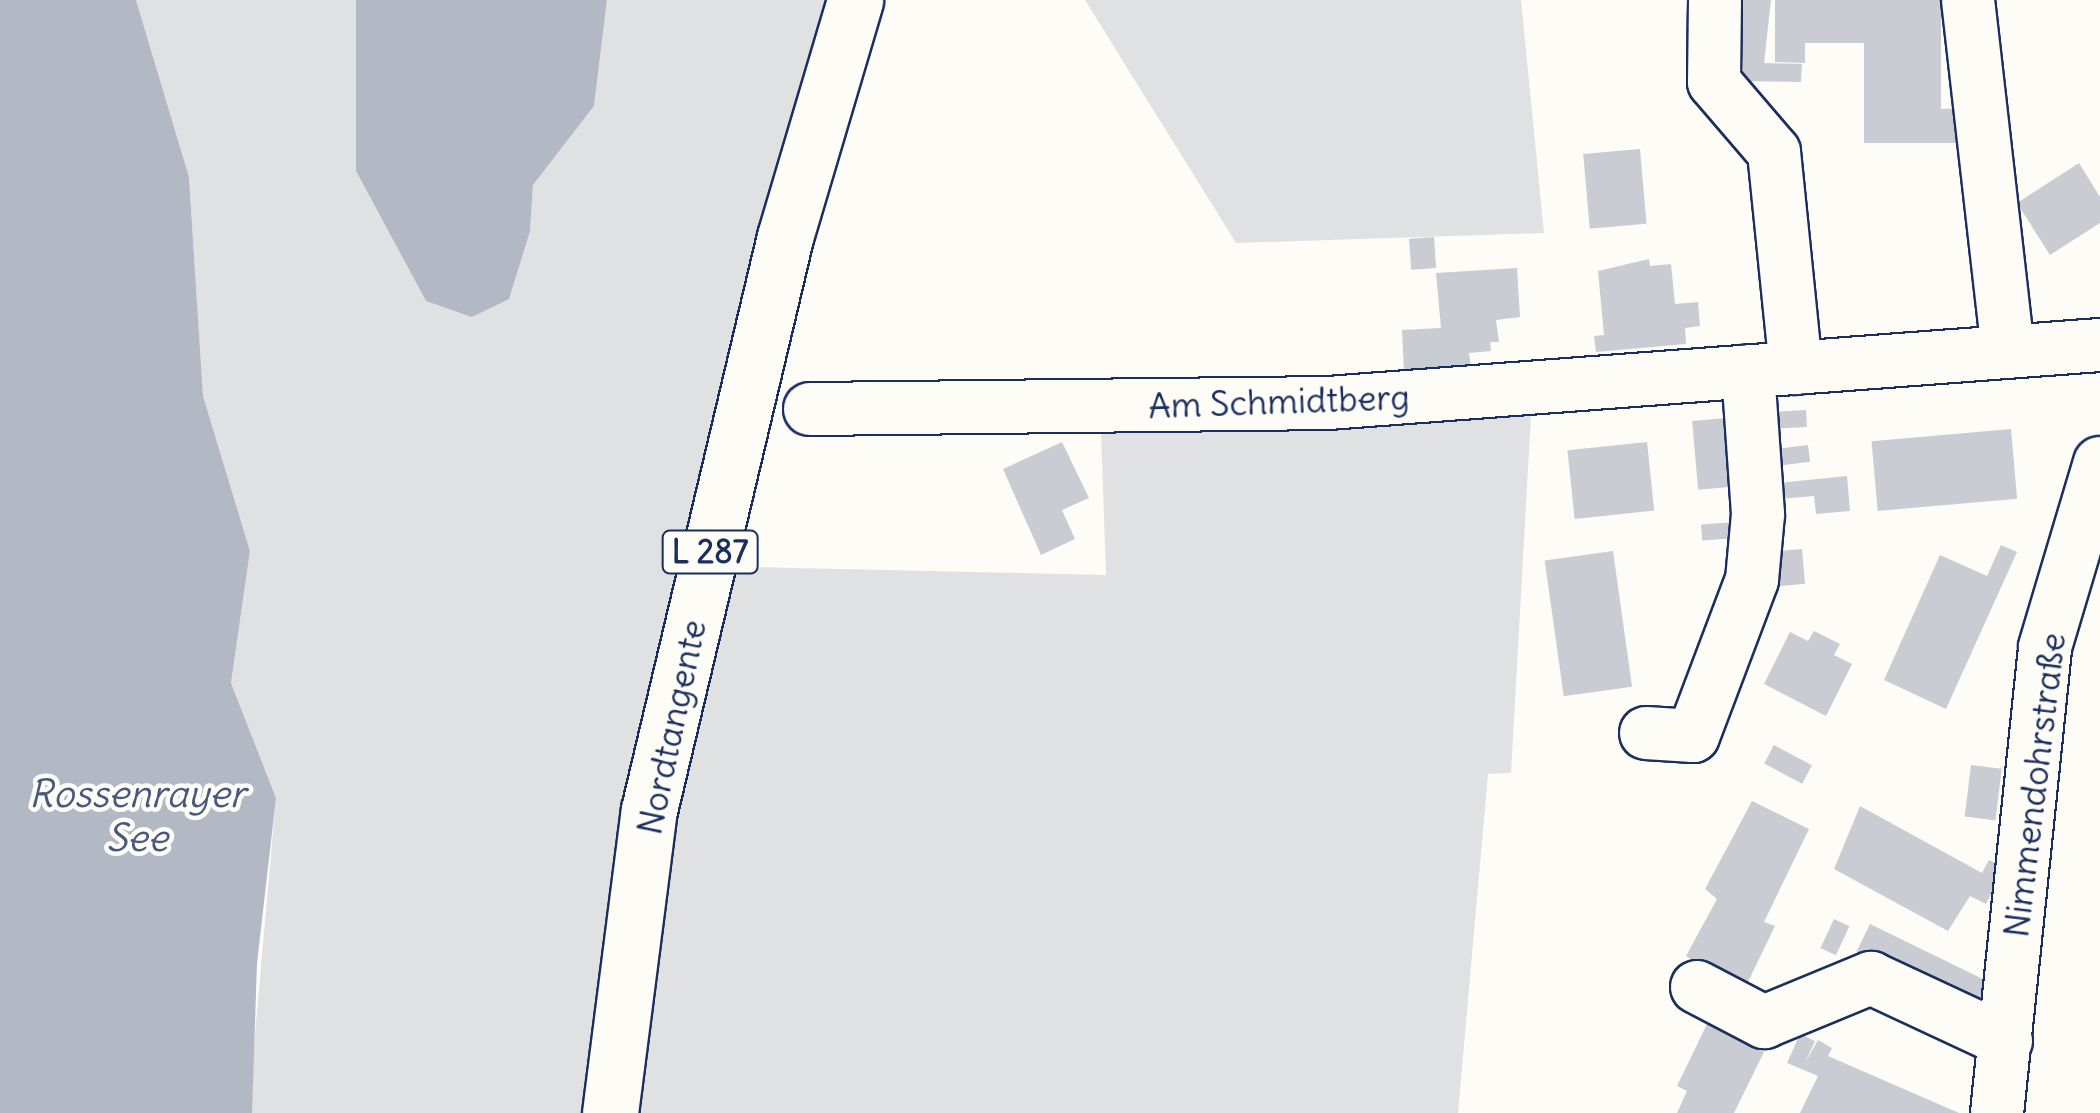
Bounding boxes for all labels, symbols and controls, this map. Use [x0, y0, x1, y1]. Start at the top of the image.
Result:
street label: Am Schmidtberg [1148, 375, 1410, 427]
road number: L 287 [660, 525, 760, 579]
street label: Nordtangente [628, 616, 714, 838]
street label: Nimmendohrstraße [1994, 630, 2074, 940]
water label: Rossenrayer See [29, 771, 245, 861]

